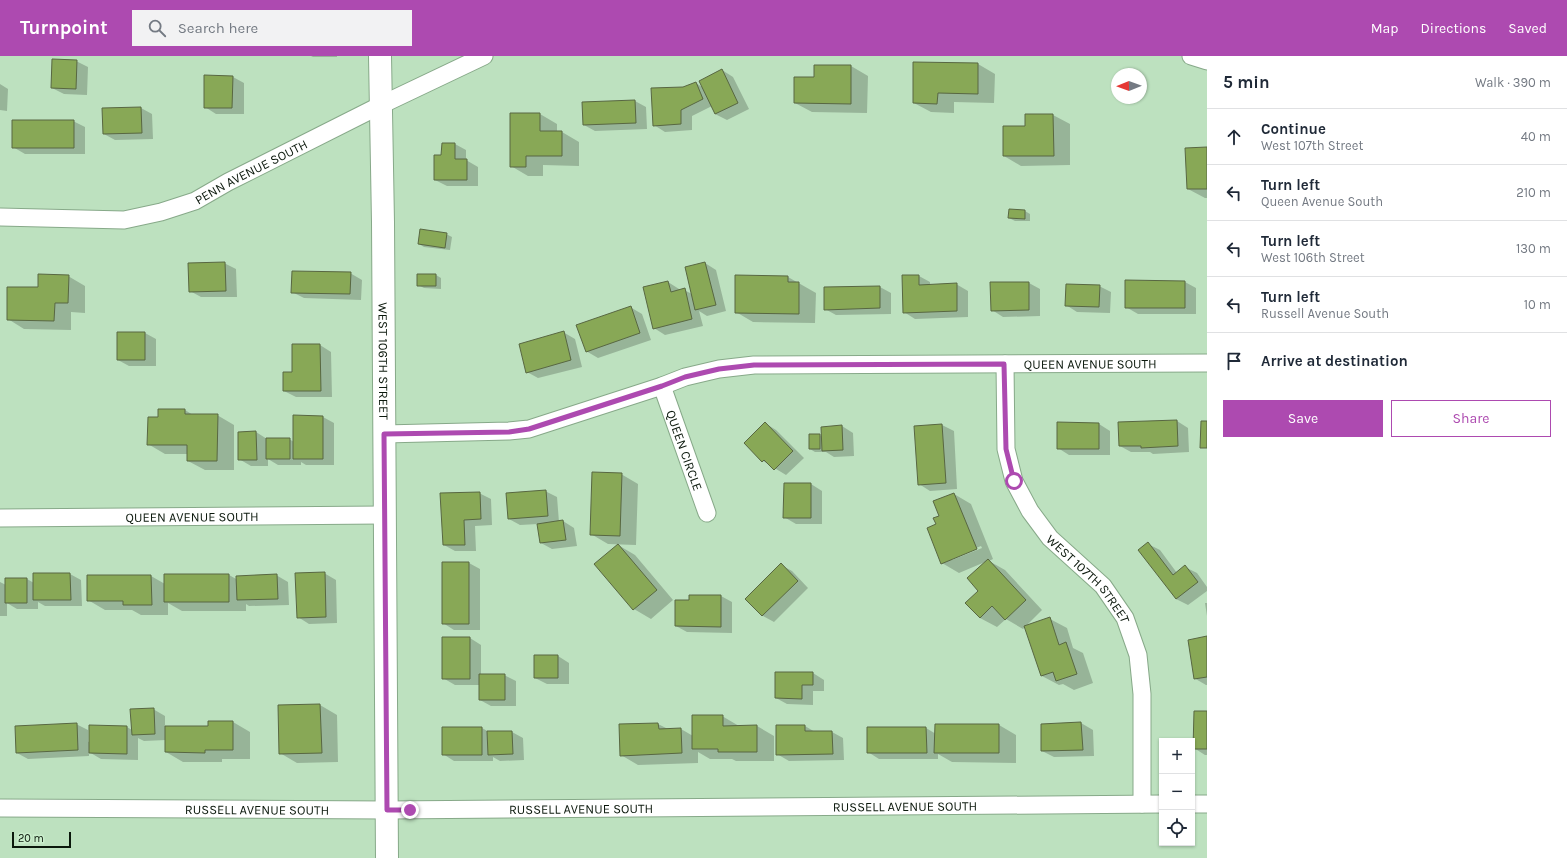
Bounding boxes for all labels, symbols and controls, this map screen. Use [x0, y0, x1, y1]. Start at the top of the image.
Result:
search box [132, 10, 412, 46]
text: Turnpoint [20, 17, 108, 39]
icon: search [146, 17, 168, 39]
text: Search here [178, 19, 258, 37]
text: Map [1371, 20, 1399, 37]
text: Directions [1421, 20, 1486, 37]
text: Saved [1508, 20, 1547, 37]
north arrow [1111, 68, 1147, 104]
text: 5 min [1223, 72, 1270, 92]
text: Walk · 390 m [1475, 75, 1551, 90]
text: Continue [1261, 120, 1326, 138]
icon: ahead [1223, 126, 1245, 148]
text: 40 m [1521, 129, 1551, 144]
street label: PENN AVENUE SOUTH [192, 136, 310, 207]
text: West 107th Street [1261, 138, 1363, 153]
text: Turn left [1261, 176, 1320, 194]
icon: left [1223, 182, 1245, 204]
text: 210 m [1516, 185, 1551, 200]
text: Queen Avenue South [1261, 194, 1383, 209]
text: Turn left [1261, 232, 1320, 250]
icon: left [1223, 238, 1245, 260]
text: 130 m [1516, 241, 1551, 256]
text: West 106th Street [1261, 250, 1365, 265]
text: Turn left [1261, 288, 1320, 306]
icon: left [1223, 294, 1245, 316]
text: 10 m [1524, 297, 1551, 312]
street label: WEST 106TH STREET [376, 302, 391, 420]
text: Russell Avenue South [1261, 306, 1389, 321]
icon: arrive [1223, 350, 1245, 372]
text: Arrive at destination [1261, 352, 1408, 370]
street label: QUEEN AVENUE SOUTH [1024, 356, 1157, 372]
button: Save [1223, 400, 1383, 437]
button: Share [1391, 400, 1551, 437]
street label: QUEEN CIRCLE [663, 408, 705, 493]
route start [1005, 472, 1023, 490]
street label: QUEEN AVENUE SOUTH [125, 509, 259, 525]
street label: WEST 107TH STREET [1043, 532, 1133, 625]
map controls [1159, 738, 1195, 846]
button: + [1159, 738, 1195, 774]
button: − [1159, 774, 1195, 810]
street label: RUSSELL AVENUE SOUTH [833, 798, 977, 815]
route end [401, 801, 419, 819]
street label: RUSSELL AVENUE SOUTH [509, 801, 653, 817]
street label: RUSSELL AVENUE SOUTH [185, 802, 329, 818]
button: locate [1159, 810, 1195, 846]
scale bar [12, 830, 71, 849]
text: 20 m [18, 832, 44, 845]

